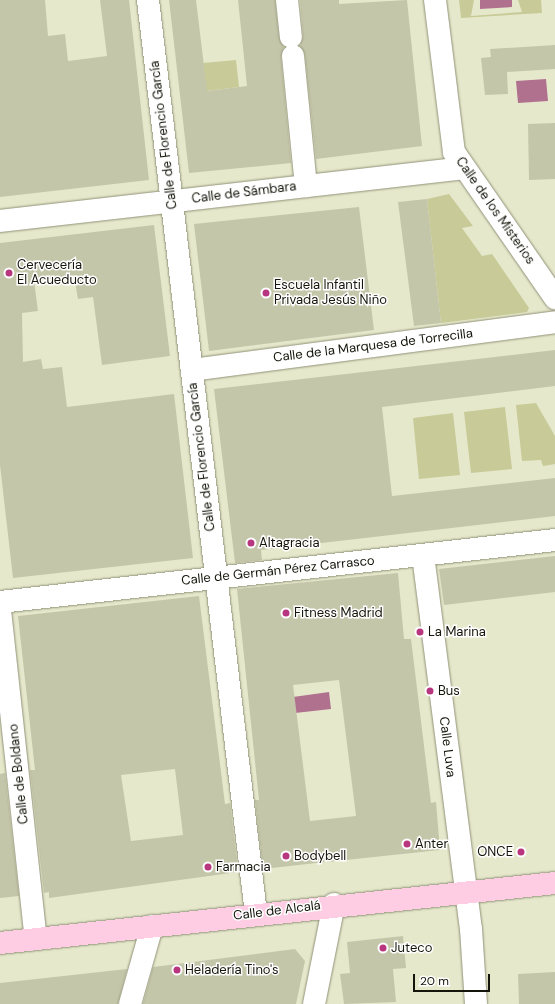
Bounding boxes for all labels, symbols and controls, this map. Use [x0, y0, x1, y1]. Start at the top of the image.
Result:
street label: Calle de Florencio García [147, 60, 181, 210]
street label: Calle de los Misterios [452, 154, 538, 268]
street label: Calle de Sámbara [191, 179, 297, 207]
place label: Cervecería El Acueducto [17, 258, 97, 289]
marker: Cervecería El Acueducto [4, 268, 14, 278]
place label: Escuela Infantil Privada Jesús Niño [274, 278, 387, 309]
marker: Escuela Infantil Privada Jesús Niño [261, 288, 271, 298]
street label: Calle de la Marquesa de Torrecilla [272, 326, 474, 366]
street label: Calle de Florencio García [185, 382, 219, 532]
place label: Altagracia [259, 535, 319, 551]
marker: Altagracia [246, 538, 256, 548]
street label: Calle de Germán Pérez Carrasco [181, 553, 375, 589]
place label: Fitness Madrid [294, 605, 383, 621]
marker: Fitness Madrid [281, 608, 291, 618]
place label: La Marina [428, 624, 486, 640]
marker: La Marina [415, 627, 425, 637]
place label: Bus [438, 683, 460, 699]
marker: Bus [425, 686, 435, 696]
street label: Calle Luva [436, 716, 458, 778]
street label: Calle de Boldano [6, 723, 32, 825]
place label: Anter [415, 836, 448, 852]
marker: Anter [402, 839, 412, 849]
place label: ONCE [477, 844, 513, 860]
marker: ONCE [516, 847, 526, 857]
place label: Bodybell [294, 848, 346, 864]
marker: Bodybell [281, 851, 291, 861]
place label: Farmacia [216, 859, 271, 875]
marker: Farmacia [203, 862, 213, 872]
street label: Calle de Alcalá [232, 898, 322, 924]
place label: Juteco [391, 940, 432, 956]
marker: Juteco [378, 943, 388, 953]
place label: Heladería Tino's [185, 962, 279, 978]
marker: Heladería Tino's [172, 965, 182, 975]
scale bar [415, 966, 492, 992]
text: 20 m [420, 973, 449, 989]

